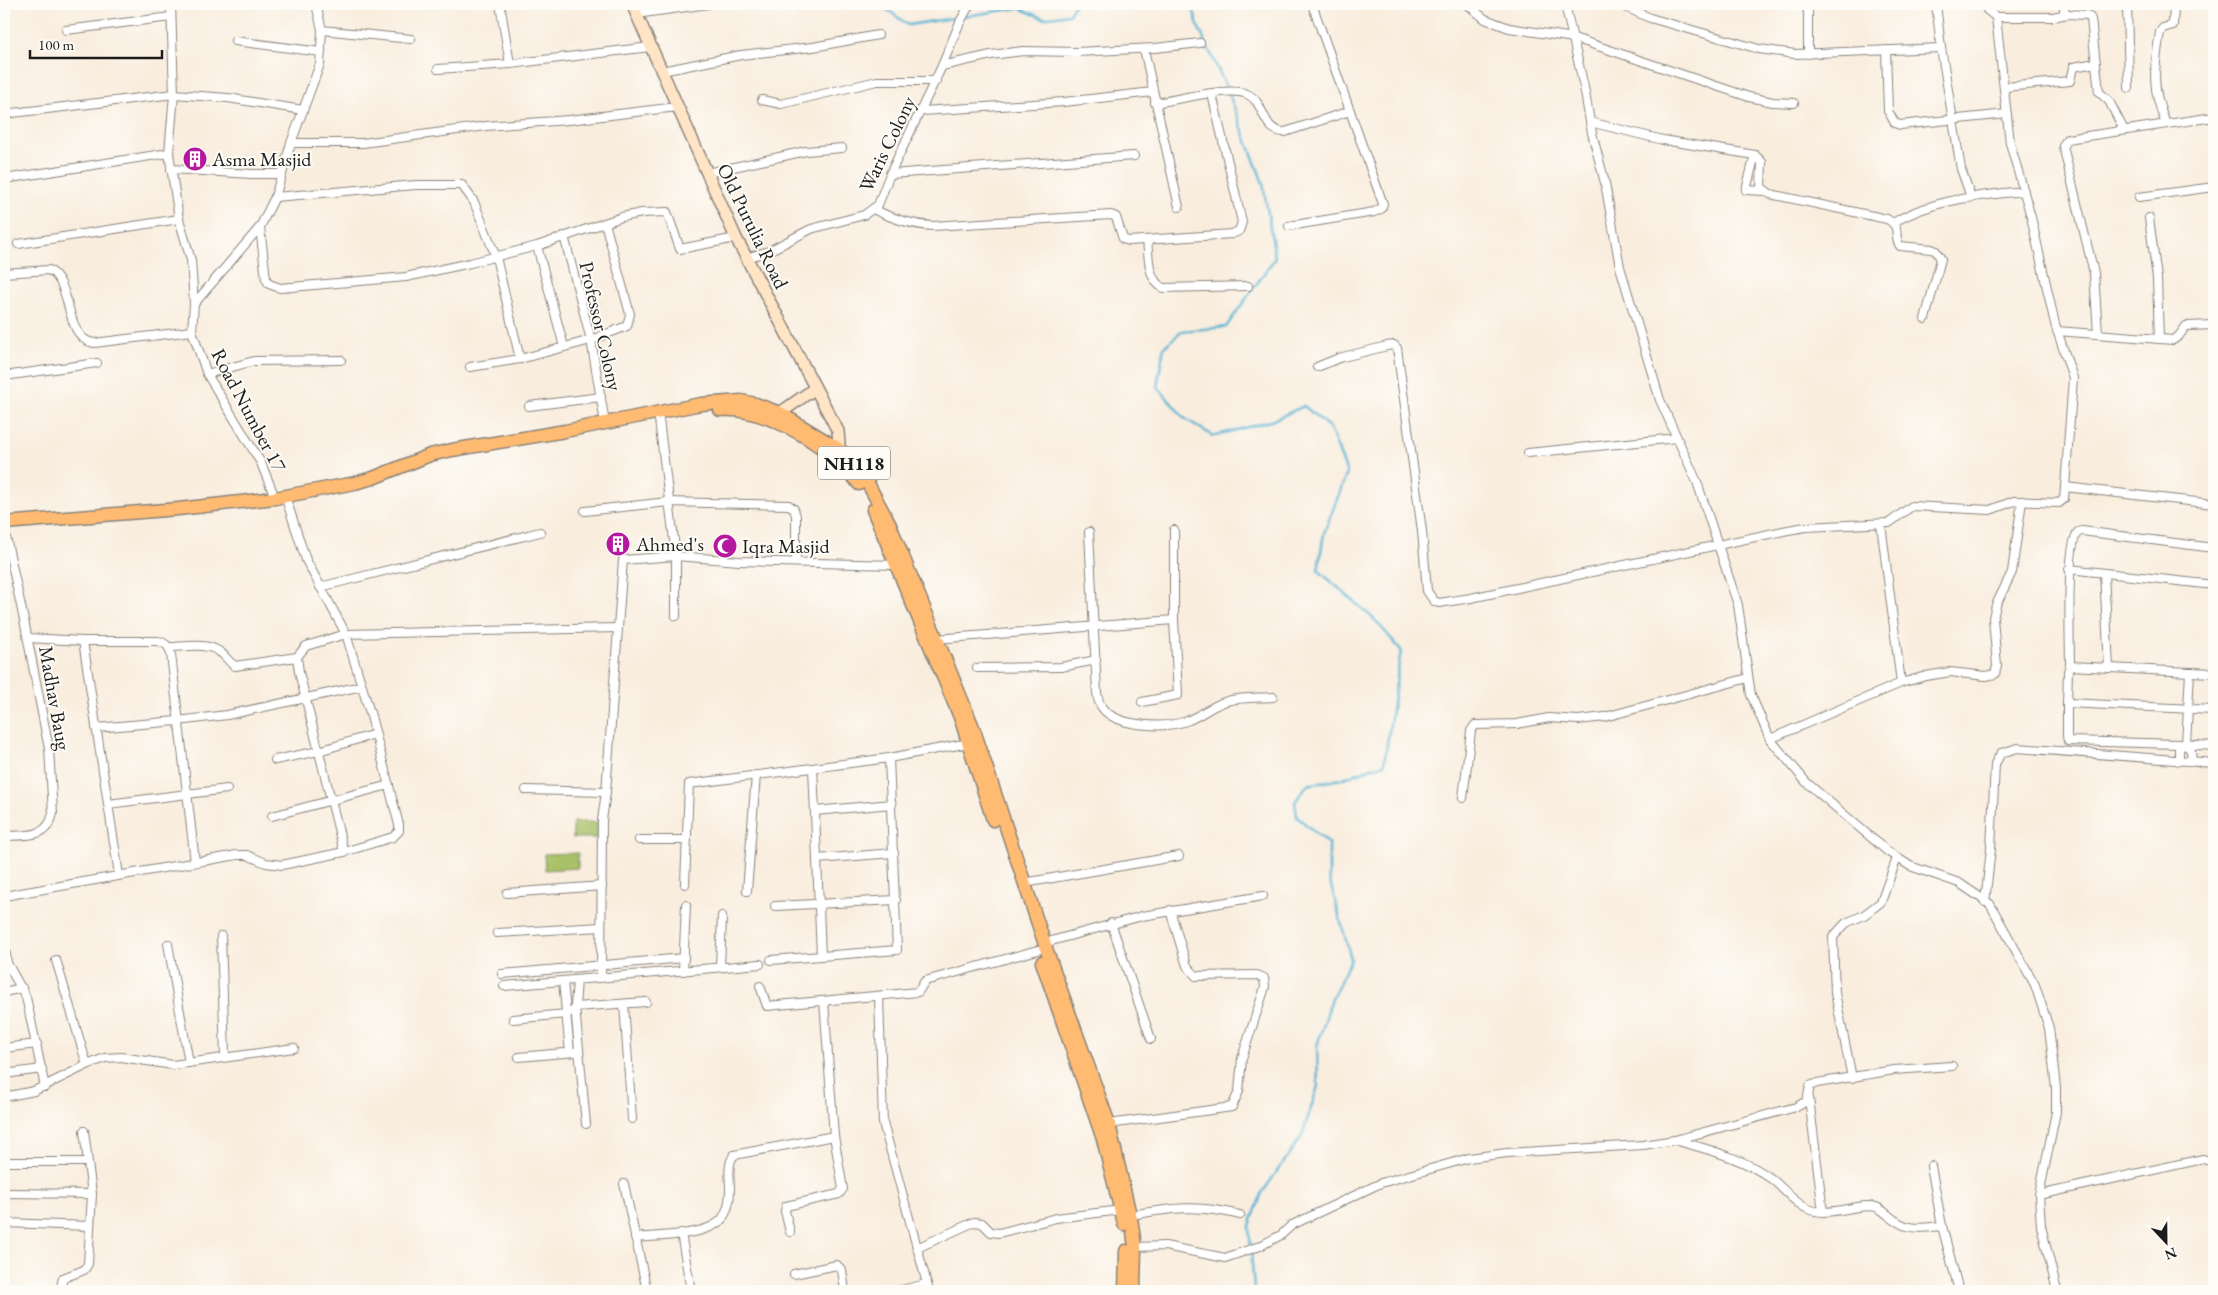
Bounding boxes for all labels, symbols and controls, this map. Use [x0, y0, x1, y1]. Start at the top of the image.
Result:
scale bar [30, 28, 162, 60]
text: 100 m [38, 35, 75, 54]
street label: Waris Colony [853, 92, 921, 196]
building icon: Asma Masjid [182, 146, 208, 172]
place label: Asma Masjid [211, 146, 312, 172]
street label: Old Purulia Road [711, 159, 795, 294]
street label: Professor Colony [574, 259, 629, 393]
street label: Road Number 17 [206, 344, 293, 476]
road number: NH118 [818, 446, 890, 479]
building icon: Ahmed's [605, 531, 631, 557]
place label: Ahmed's [635, 531, 704, 557]
mosque icon: Iqra Masjid [712, 533, 738, 559]
place label: Iqra Masjid [742, 533, 830, 559]
street label: Madhav Baug [33, 644, 77, 752]
north arrow [2140, 1218, 2190, 1268]
text: N [2162, 1244, 2179, 1265]

